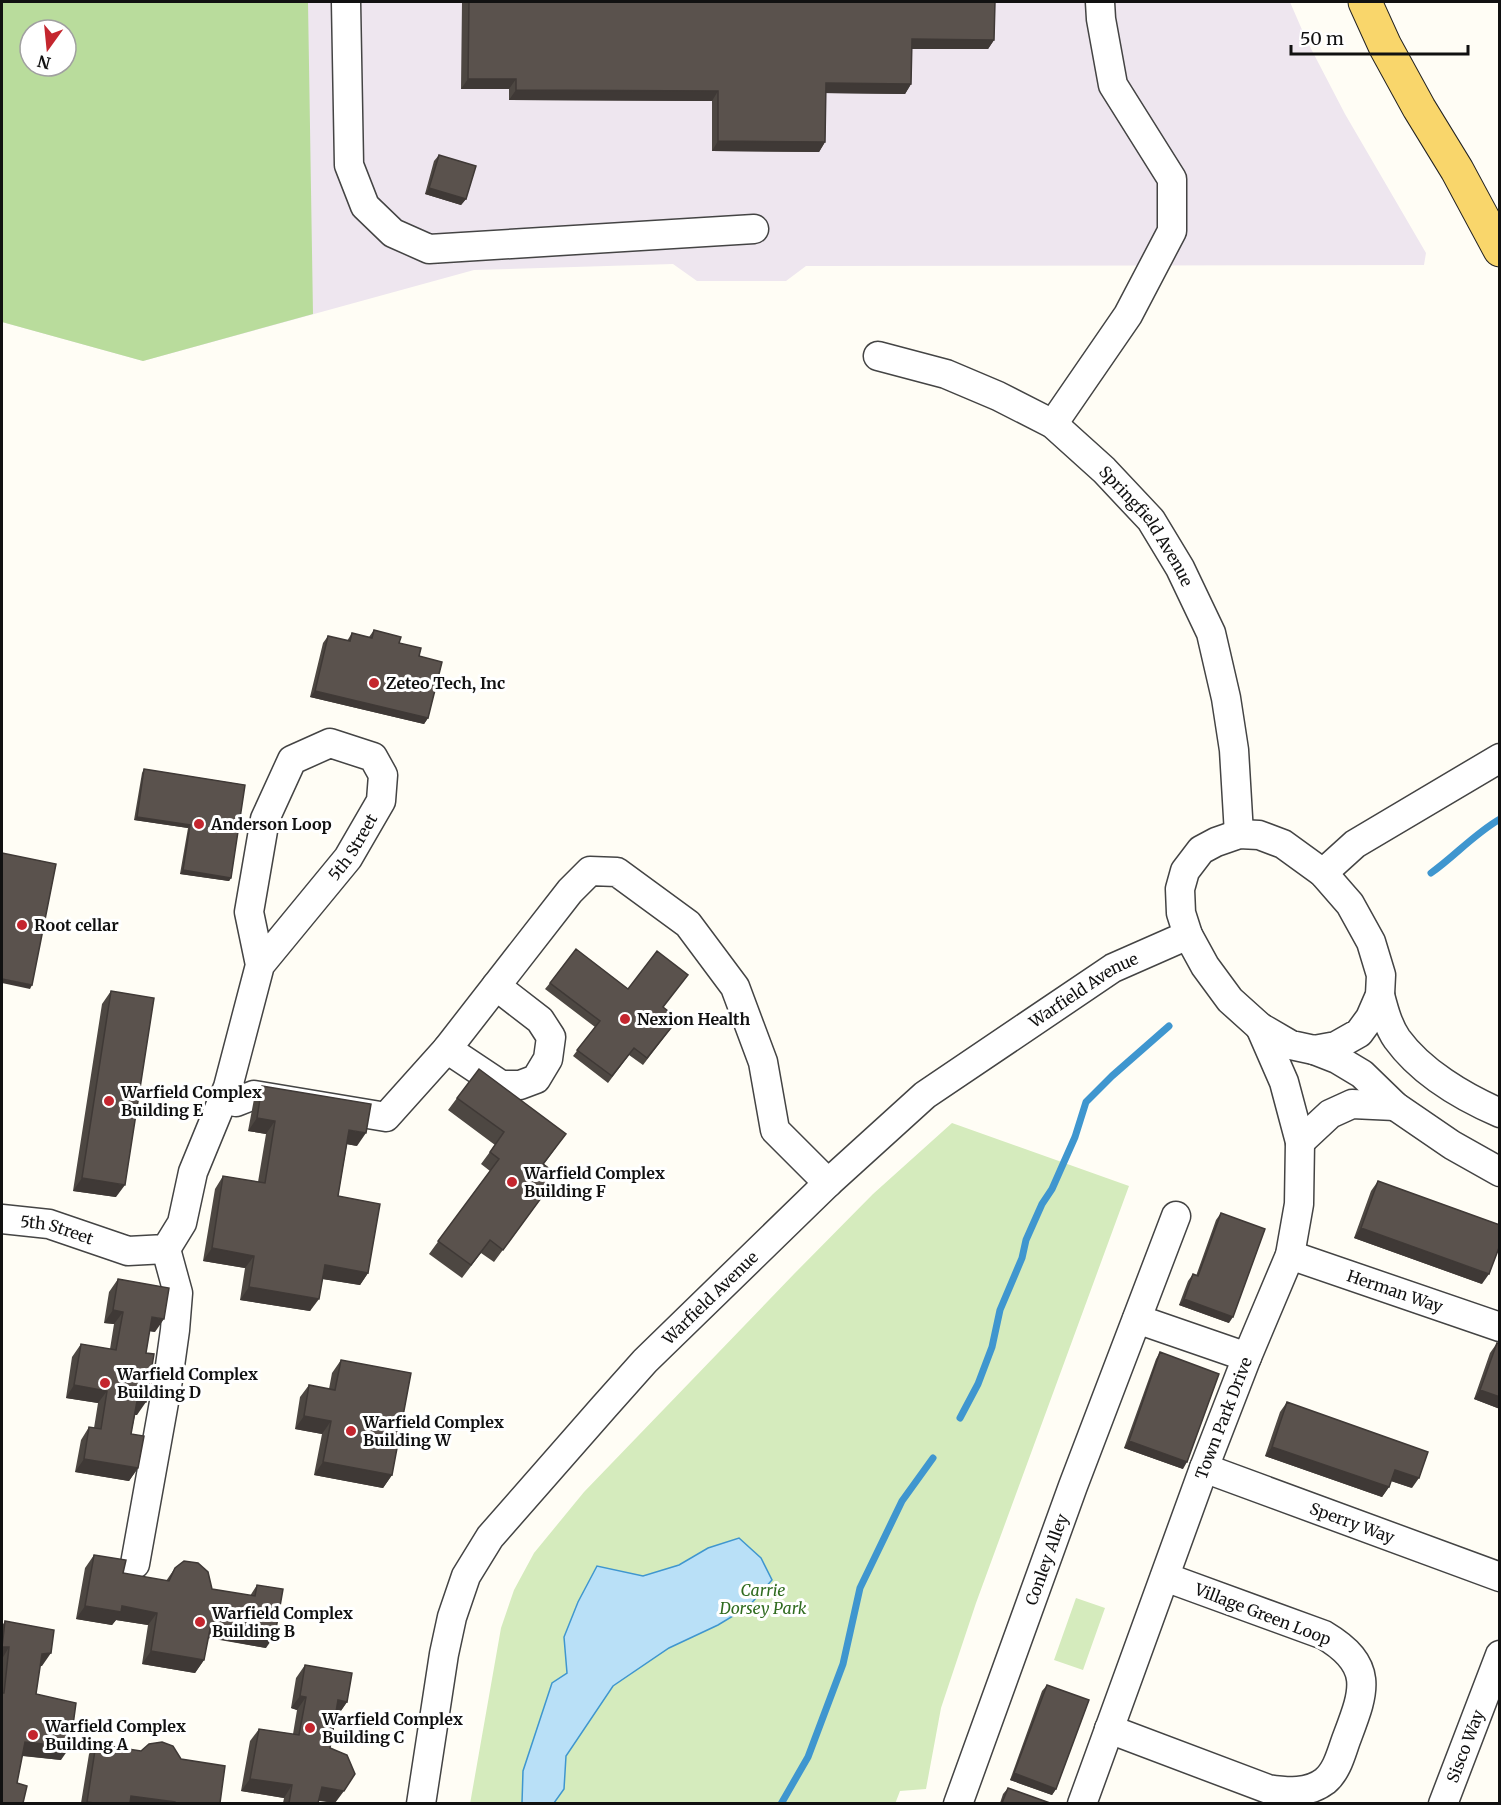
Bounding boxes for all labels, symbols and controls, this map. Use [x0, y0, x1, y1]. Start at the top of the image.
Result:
north arrow [18, 18, 78, 78]
scale bar [1291, 18, 1468, 56]
text: 50 m [1300, 27, 1344, 50]
text: N [35, 51, 53, 74]
street label: Springfield Avenue [1095, 461, 1197, 590]
place label: Zeteo Tech, Inc [386, 673, 505, 694]
marker: Zeteo Tech, Inc [367, 676, 381, 690]
street label: 5th Street [324, 810, 382, 884]
place label: Anderson Loop [210, 814, 332, 834]
marker: Anderson Loop [192, 817, 206, 831]
place label: Root cellar [34, 915, 119, 935]
marker: Root cellar [15, 918, 29, 932]
street label: Warfield Avenue [1024, 948, 1141, 1032]
place label: Nexion Health [637, 1009, 750, 1029]
marker: Nexion Health [618, 1012, 632, 1026]
place label: Warfield Complex Building E [120, 1082, 262, 1120]
marker: Warfield Complex Building E [102, 1094, 116, 1108]
place label: Warfield Complex Building F [523, 1163, 665, 1201]
marker: Warfield Complex Building F [505, 1175, 519, 1189]
street label: 5th Street [19, 1211, 97, 1249]
street label: Warfield Avenue [657, 1247, 762, 1349]
street label: Herman Way [1344, 1265, 1446, 1317]
street label: Town Park Drive [1191, 1354, 1256, 1482]
place label: Warfield Complex Building D [116, 1364, 258, 1402]
marker: Warfield Complex Building D [98, 1376, 112, 1390]
place label: Warfield Complex Building W [362, 1412, 504, 1450]
marker: Warfield Complex Building W [344, 1424, 358, 1438]
street label: Sperry Way [1307, 1498, 1398, 1548]
street label: Conley Alley [1021, 1510, 1072, 1608]
street label: Village Green Loop [1191, 1578, 1334, 1649]
park label: Carrie Dorsey Park [718, 1580, 807, 1618]
place label: Warfield Complex Building B [211, 1603, 353, 1641]
marker: Warfield Complex Building B [193, 1615, 207, 1629]
street label: Sisco Way [1442, 1706, 1488, 1785]
place label: Warfield Complex Building C [321, 1709, 463, 1747]
place label: Warfield Complex Building A [44, 1716, 186, 1754]
marker: Warfield Complex Building C [303, 1721, 317, 1735]
marker: Warfield Complex Building A [26, 1728, 40, 1742]

